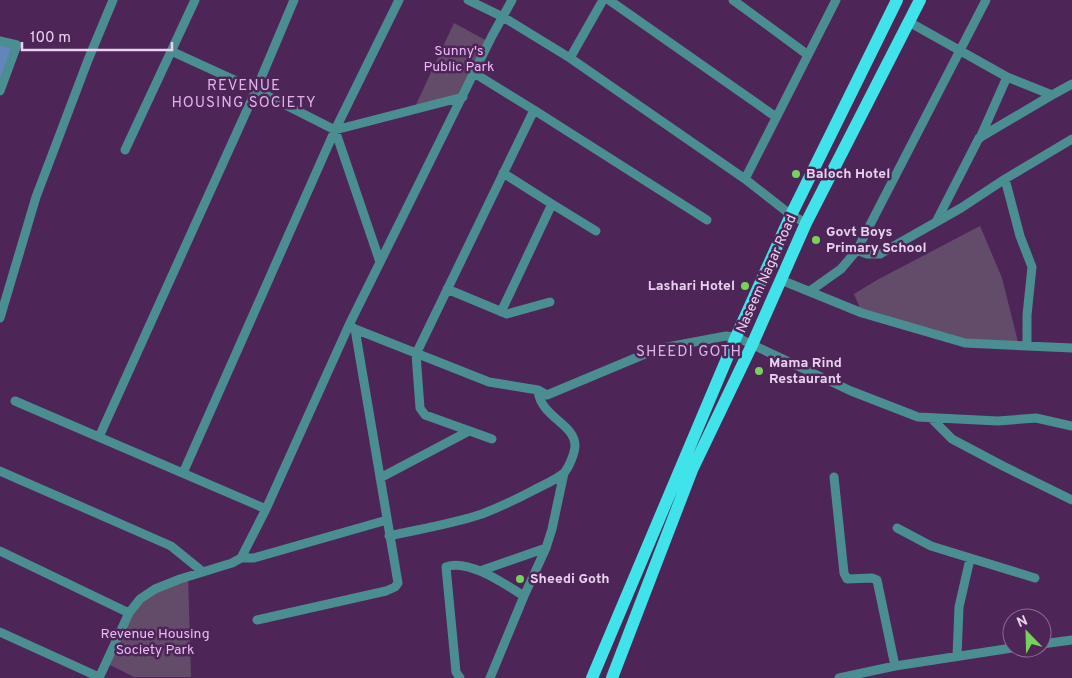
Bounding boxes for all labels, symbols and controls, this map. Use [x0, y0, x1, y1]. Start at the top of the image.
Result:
scale bar [22, 20, 172, 52]
text: 100 m [30, 29, 71, 48]
park label: Sunny's Public Park [424, 43, 494, 76]
district label: REVENUE HOUSING SOCIETY [171, 77, 317, 113]
place label: Baloch Hotel [806, 166, 890, 183]
marker: Baloch Hotel [790, 168, 802, 180]
street label: Naseem Nagar Road [733, 212, 801, 336]
place label: Govt Boys Primary School [826, 224, 927, 257]
marker: Govt Boys Primary School [810, 234, 822, 246]
place label: Lashari Hotel [648, 278, 735, 295]
marker: Lashari Hotel [739, 280, 751, 292]
district label: SHEEDI GOTH [636, 343, 742, 362]
place label: Mama Rind Restaurant [769, 355, 842, 388]
marker: Mama Rind Restaurant [753, 365, 765, 377]
place label: Sheedi Goth [530, 571, 609, 588]
marker: Sheedi Goth [514, 573, 526, 585]
north arrow [1002, 608, 1052, 658]
text: N [1015, 613, 1030, 632]
park label: Revenue Housing Society Park [100, 626, 210, 659]

